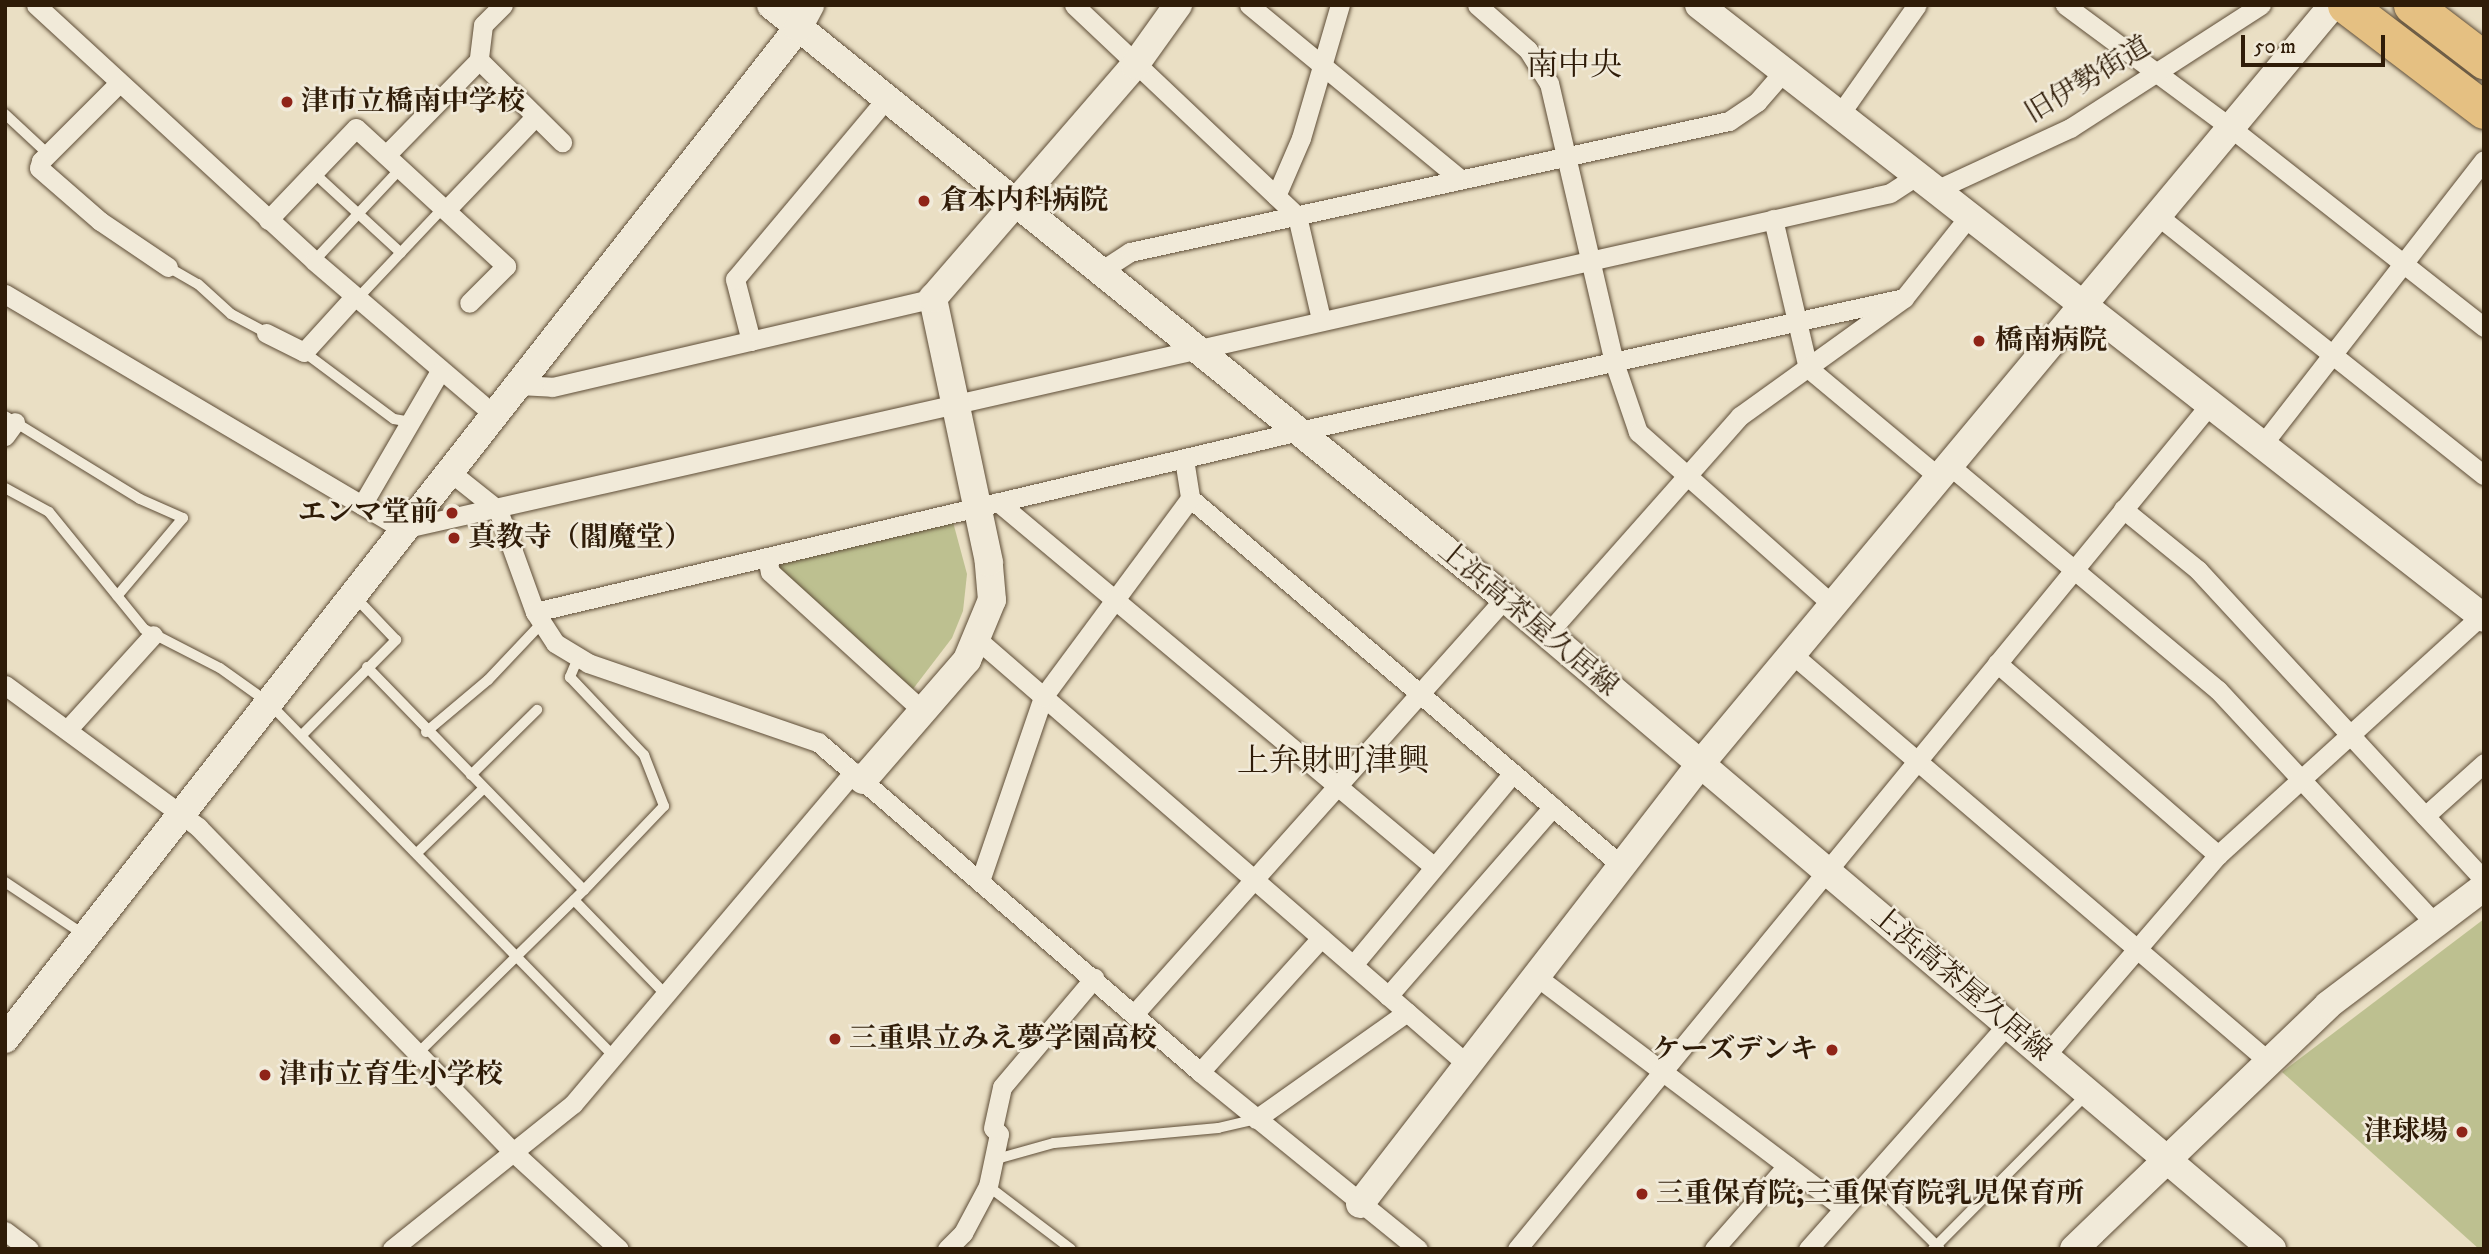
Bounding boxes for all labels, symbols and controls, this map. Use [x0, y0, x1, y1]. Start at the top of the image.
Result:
scale bar [2244, 21, 2388, 65]
street label: 旧伊勢街道 [2019, 30, 2157, 130]
text: 50 m [2254, 34, 2296, 60]
district label: 南中央 [1526, 47, 1622, 85]
place label: 津市立橋南中学校 [301, 85, 525, 119]
marker: 津市立橋南中学校 [279, 94, 295, 110]
place label: 倉本内科病院 [940, 184, 1108, 218]
marker: 倉本内科病院 [914, 191, 934, 211]
place label: 橋南病院 [1995, 324, 2107, 358]
marker: 橋南病院 [1969, 331, 1989, 351]
place label: エンマ堂前 [298, 496, 438, 530]
marker: エンマ堂前 [444, 505, 460, 521]
place label: 真教寺（閻魔堂） [468, 521, 692, 555]
marker: 真教寺（閻魔堂） [446, 530, 462, 546]
street label: 上浜高茶屋久居線 [1431, 534, 1625, 704]
district label: 上弁財町津興 [1237, 743, 1429, 781]
street label: 上浜高茶屋久居線 [1864, 899, 2058, 1069]
place label: 三重県立みえ夢学園高校 [849, 1022, 1157, 1056]
marker: 三重県立みえ夢学園高校 [827, 1031, 843, 1047]
place label: ケーズデンキ [1650, 1033, 1818, 1067]
marker: ケーズデンキ [1824, 1042, 1840, 1058]
place label: 津市立育生小学校 [279, 1058, 503, 1092]
marker: 津市立育生小学校 [257, 1067, 273, 1083]
place label: 津球場 [2364, 1115, 2448, 1149]
marker: 津球場 [2454, 1124, 2470, 1140]
place label: 三重保育院;三重保育院乳児保育所 [1656, 1177, 2084, 1211]
marker: 三重保育院;三重保育院乳児保育所 [1634, 1186, 1650, 1202]

